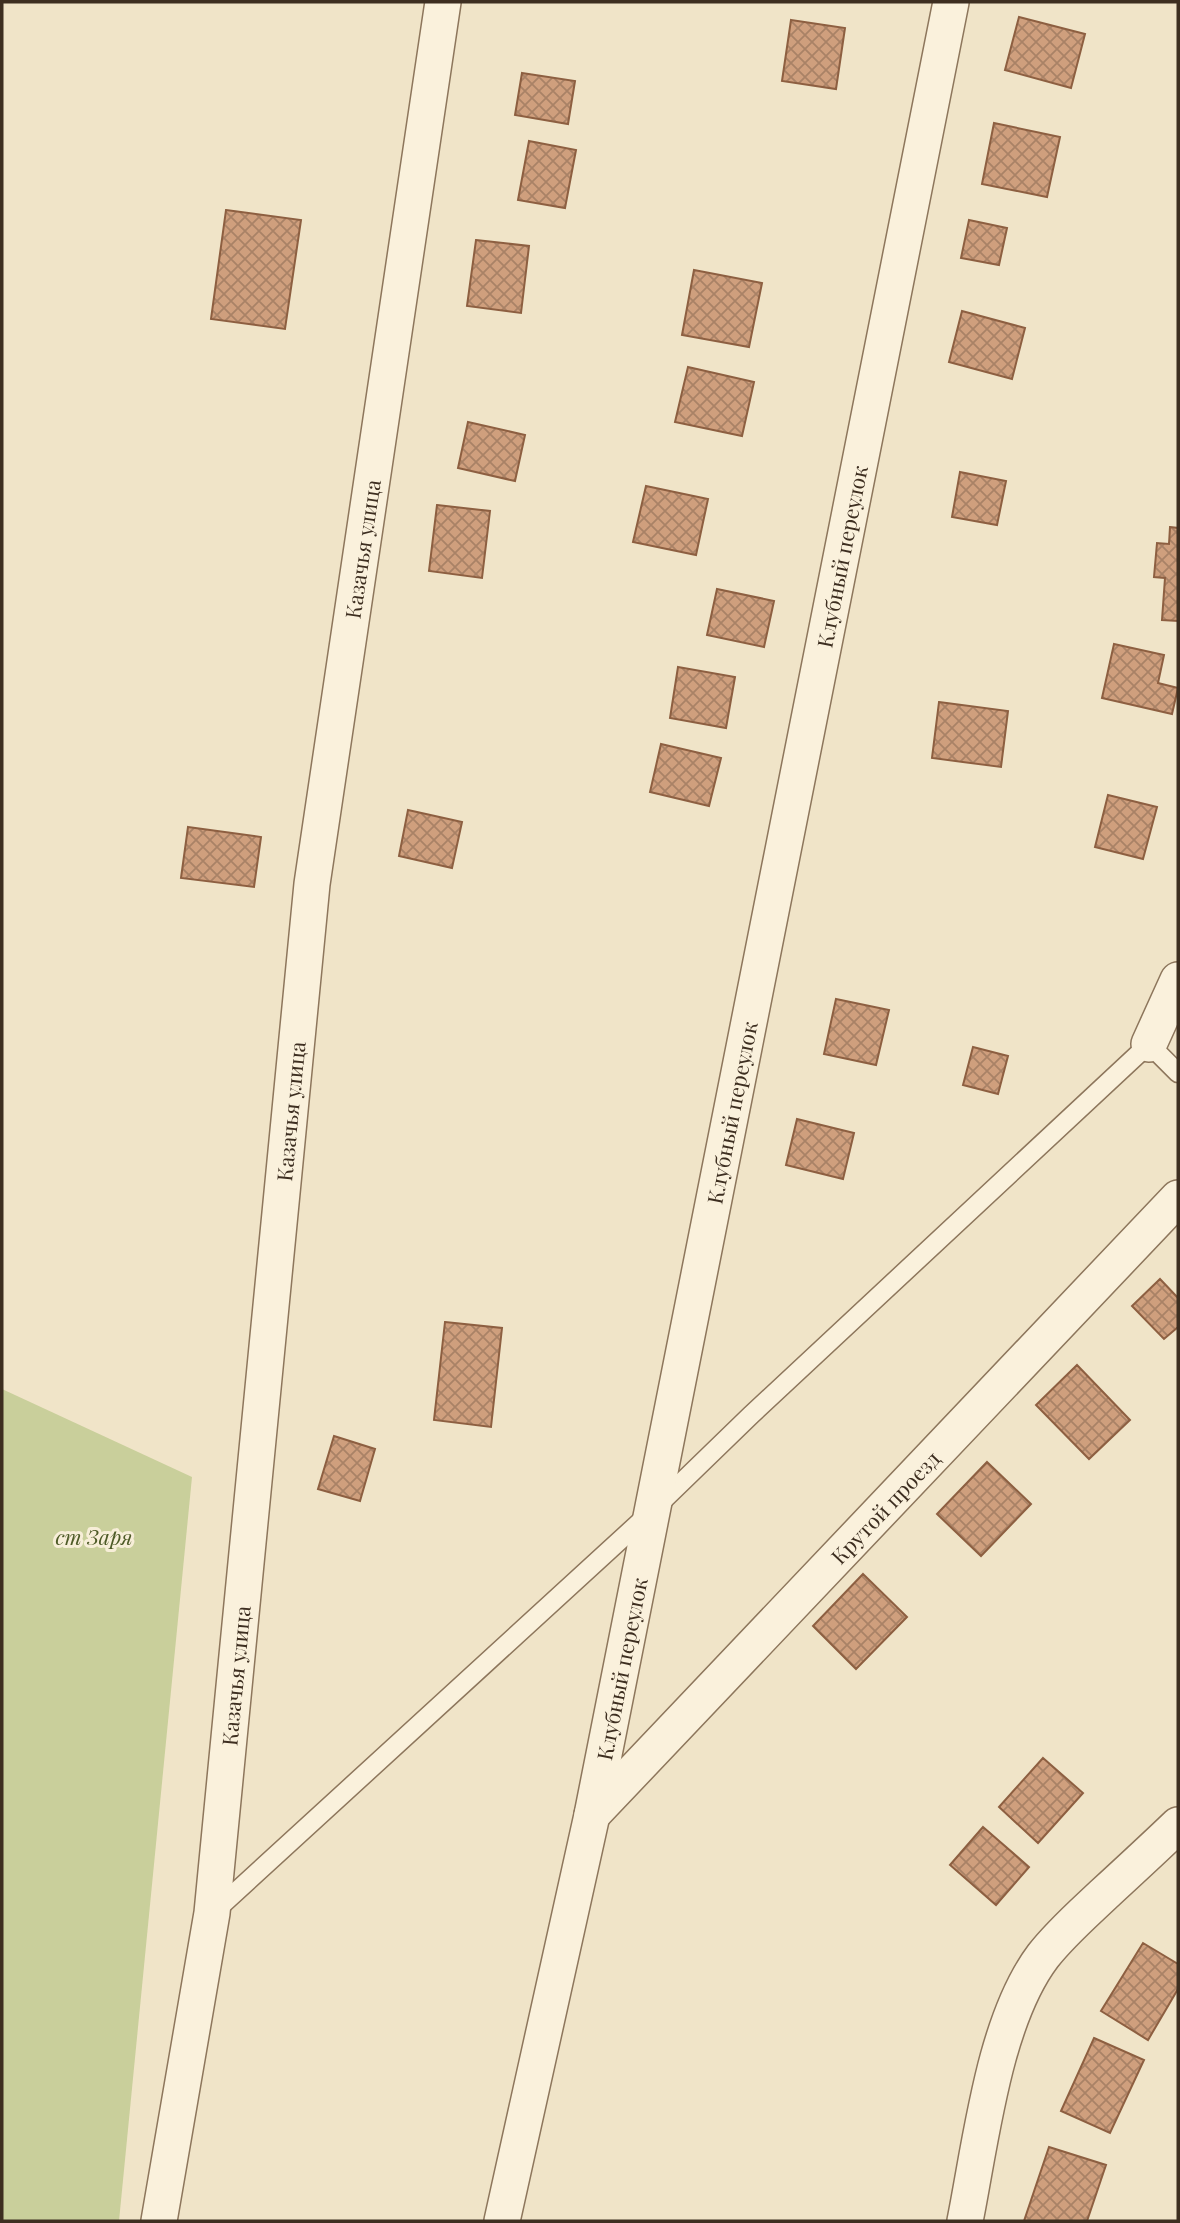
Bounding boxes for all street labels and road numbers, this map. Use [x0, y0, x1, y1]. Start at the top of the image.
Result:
street label: Клубный переулок [809, 463, 873, 650]
street label: Казачья улица [338, 477, 386, 621]
street label: Клубный переулок [699, 1019, 763, 1206]
street label: Казачья улица [269, 1040, 311, 1183]
street label: Крутой проезд [824, 1444, 945, 1569]
street label: Клубный переулок [589, 1575, 653, 1762]
street label: Казачья улица [214, 1604, 256, 1747]

